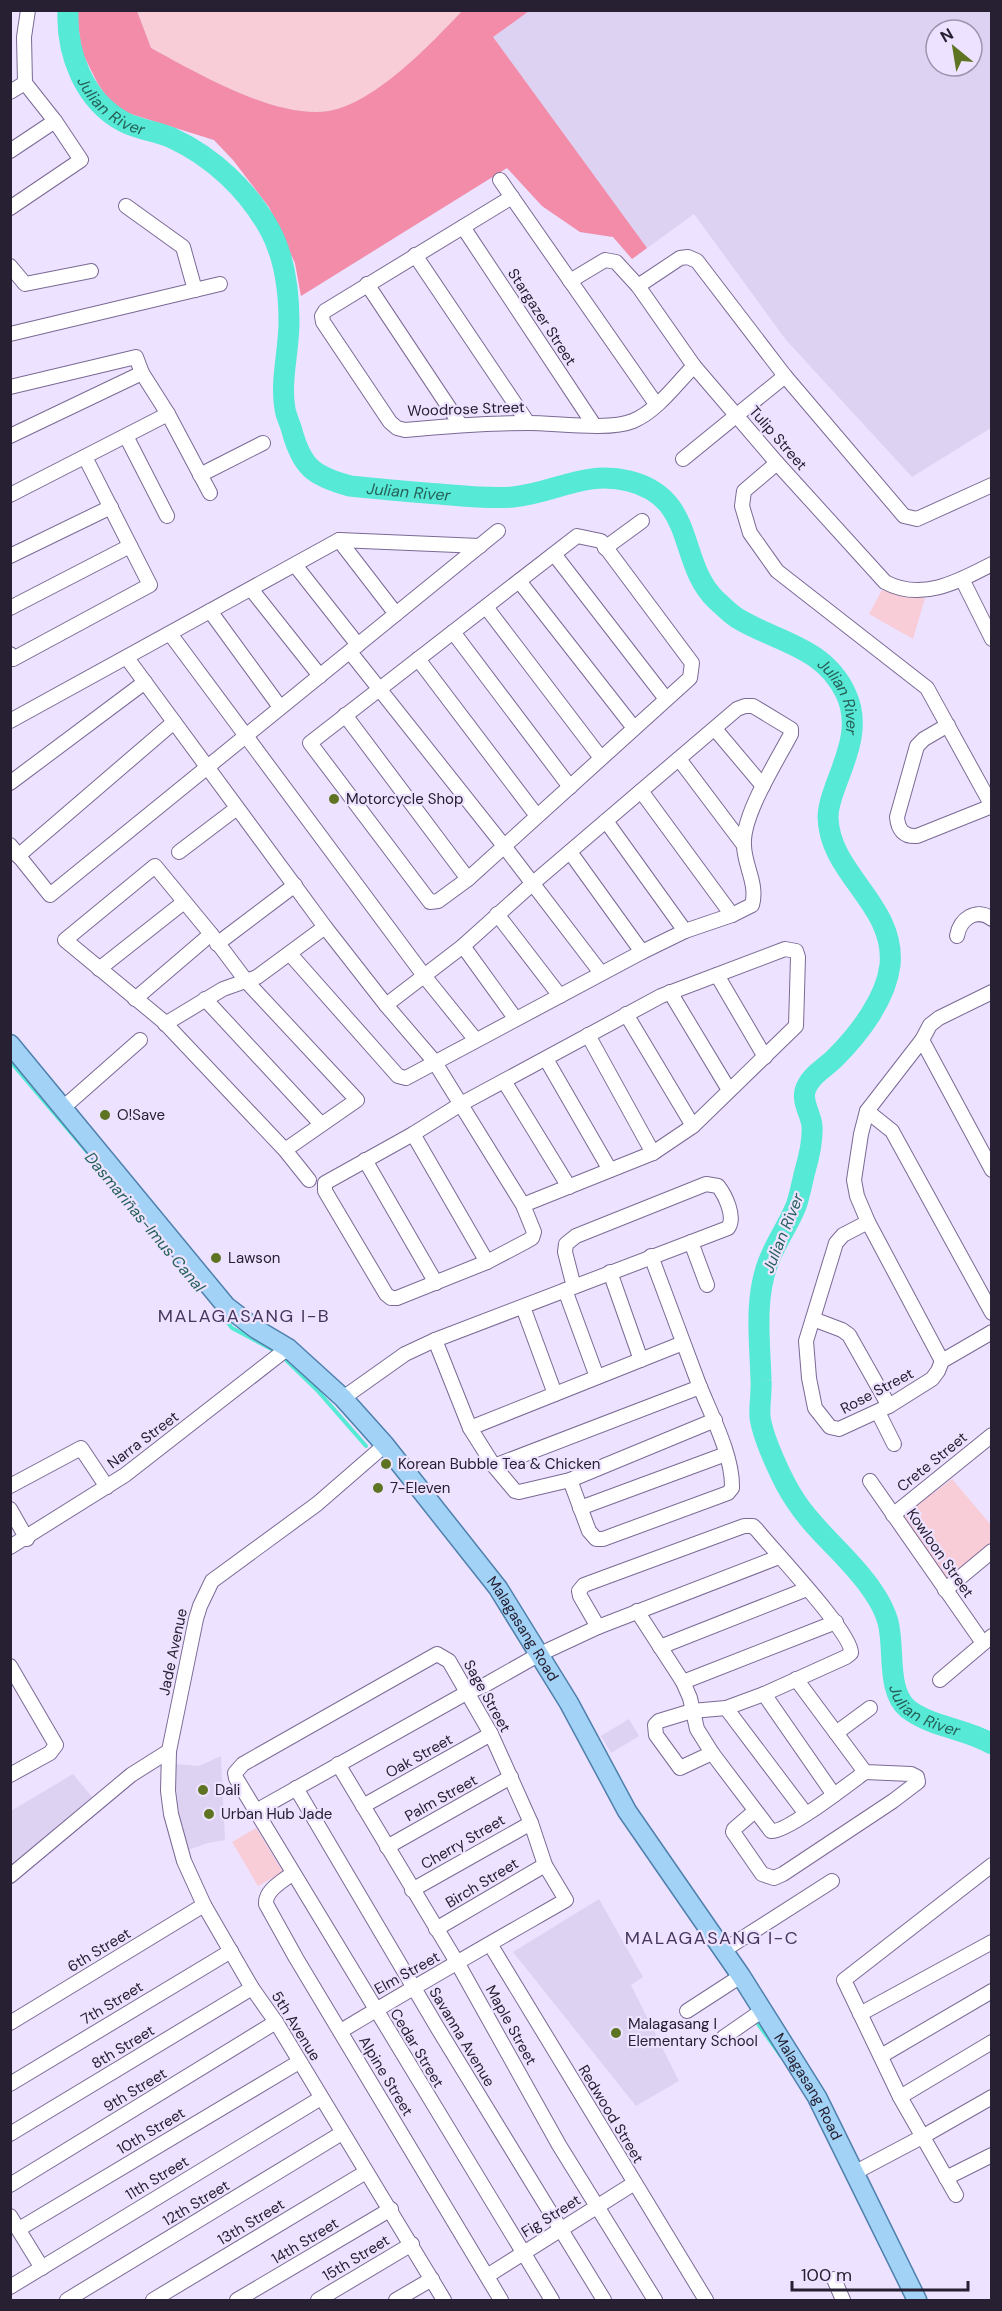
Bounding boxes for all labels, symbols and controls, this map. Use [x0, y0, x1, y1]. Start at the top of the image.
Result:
north arrow [924, 18, 984, 78]
text: N [936, 23, 957, 47]
water label: Julian River [73, 73, 149, 140]
street label: Stargazer Street [503, 265, 581, 370]
street label: Woodrose Street [407, 397, 525, 421]
street label: Tulip Street [745, 402, 812, 474]
water label: Julian River [366, 477, 452, 505]
water label: Julian River [814, 653, 863, 737]
place label: Motorcycle Shop [346, 789, 463, 809]
marker: Motorcycle Shop [327, 792, 341, 806]
place label: O!Save [117, 1105, 165, 1125]
marker: O!Save [98, 1108, 112, 1122]
water label: Dasmariñas-Imus Canal [80, 1148, 210, 1297]
water label: Julian River [758, 1189, 809, 1276]
place label: Lawson [228, 1248, 280, 1268]
marker: Lawson [209, 1251, 223, 1265]
district label: MALAGASANG I-B [158, 1304, 330, 1328]
street label: Rose Street [837, 1363, 917, 1419]
street label: Narra Street [103, 1407, 183, 1473]
street label: Crete Street [893, 1427, 971, 1497]
place label: Korean Bubble Tea & Chicken [398, 1454, 600, 1474]
marker: Korean Bubble Tea & Chicken [379, 1457, 393, 1471]
place label: 7-Eleven [390, 1478, 450, 1498]
marker: 7-Eleven [371, 1481, 385, 1495]
street label: Kowloon Street [902, 1504, 978, 1602]
street label: Malagasang Road [482, 1572, 563, 1685]
street label: Jade Avenue [154, 1607, 192, 1697]
street label: Sage Street [459, 1656, 515, 1736]
water label: Julian River [885, 1682, 964, 1741]
street label: Oak Street [382, 1729, 456, 1783]
street label: Palm Street [401, 1770, 481, 1826]
place label: Dali [215, 1780, 240, 1800]
marker: Dali [196, 1783, 210, 1797]
place label: Urban Hub Jade [221, 1804, 332, 1824]
marker: Urban Hub Jade [202, 1807, 216, 1821]
street label: Cherry Street [417, 1810, 509, 1874]
street label: Birch Street [442, 1853, 522, 1913]
street label: 6th Street [64, 1923, 134, 1977]
district label: MALAGASANG I-C [625, 1926, 799, 1950]
street label: Elm Street [371, 1947, 443, 1999]
street label: 7th Street [77, 1977, 147, 2029]
street label: Maple Street [481, 1981, 541, 2069]
street label: Savanna Avenue [424, 1984, 500, 2090]
street label: 5th Avenue [267, 1987, 325, 2065]
street label: Cedar Street [386, 2005, 449, 2091]
place label: Malagasang I Elementary School [628, 2014, 758, 2051]
street label: 8th Street [88, 2020, 158, 2074]
marker: Malagasang I Elementary School [609, 2026, 623, 2040]
street label: Malagasang Road [769, 2029, 847, 2143]
street label: Alpine Street [354, 2032, 418, 2120]
street label: Redwood Street [574, 2061, 648, 2167]
street label: 9th Street [100, 2063, 170, 2117]
street label: 10th Street [113, 2103, 189, 2159]
street label: 11th Street [122, 2151, 192, 2205]
street label: 12th Street [159, 2175, 233, 2231]
street label: Fig Street [518, 2190, 585, 2242]
street label: 13th Street [214, 2194, 288, 2250]
street label: 14th Street [268, 2213, 342, 2269]
street label: 15th Street [319, 2230, 393, 2286]
scale bar [792, 2254, 968, 2292]
text: 100 m [801, 2263, 852, 2287]

